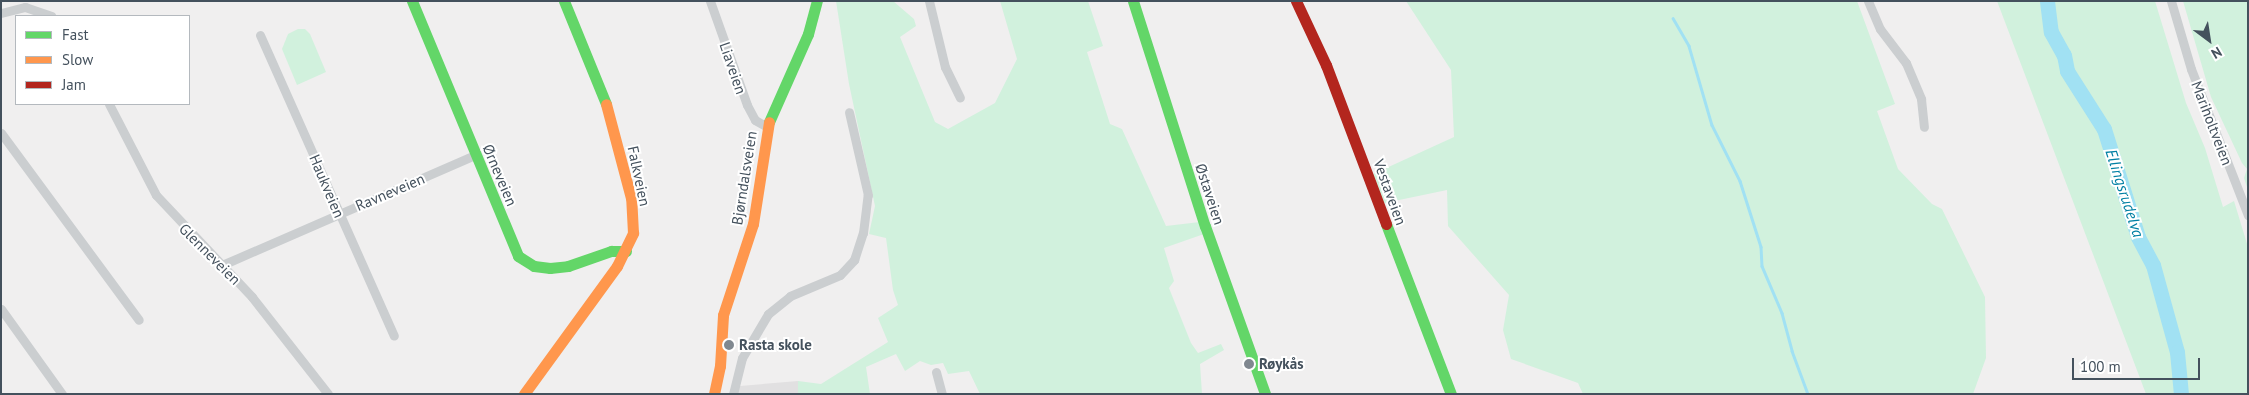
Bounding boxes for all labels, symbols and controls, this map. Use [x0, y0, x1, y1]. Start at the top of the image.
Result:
legend [15, 15, 190, 105]
north arrow [2184, 15, 2234, 65]
text: Fast [62, 25, 89, 44]
street label: Liaveien [716, 40, 750, 96]
text: N [2208, 43, 2225, 63]
text: Slow [62, 50, 93, 69]
text: Jam [62, 75, 86, 94]
street label: Mariholtveien [2188, 78, 2236, 168]
street label: Bjørndalsveien [728, 130, 760, 226]
street label: Ørneveien [479, 141, 521, 209]
street label: Falkveien [624, 144, 654, 208]
water label: Ellingsrudelva [2102, 146, 2148, 240]
street label: Haukveien [306, 152, 348, 220]
street label: Vestaveien [1370, 157, 1410, 227]
street label: Østaveien [1192, 161, 1228, 227]
street label: Ravneveien [353, 169, 427, 215]
street label: Glenneveien [176, 220, 244, 288]
place label: Rasta skole [739, 336, 812, 354]
marker: Rasta skole [723, 339, 735, 351]
scale bar [2074, 348, 2202, 380]
place label: Røykås [1259, 355, 1303, 373]
text: 100 m [2080, 357, 2121, 376]
marker: Røykås [1243, 358, 1255, 370]

